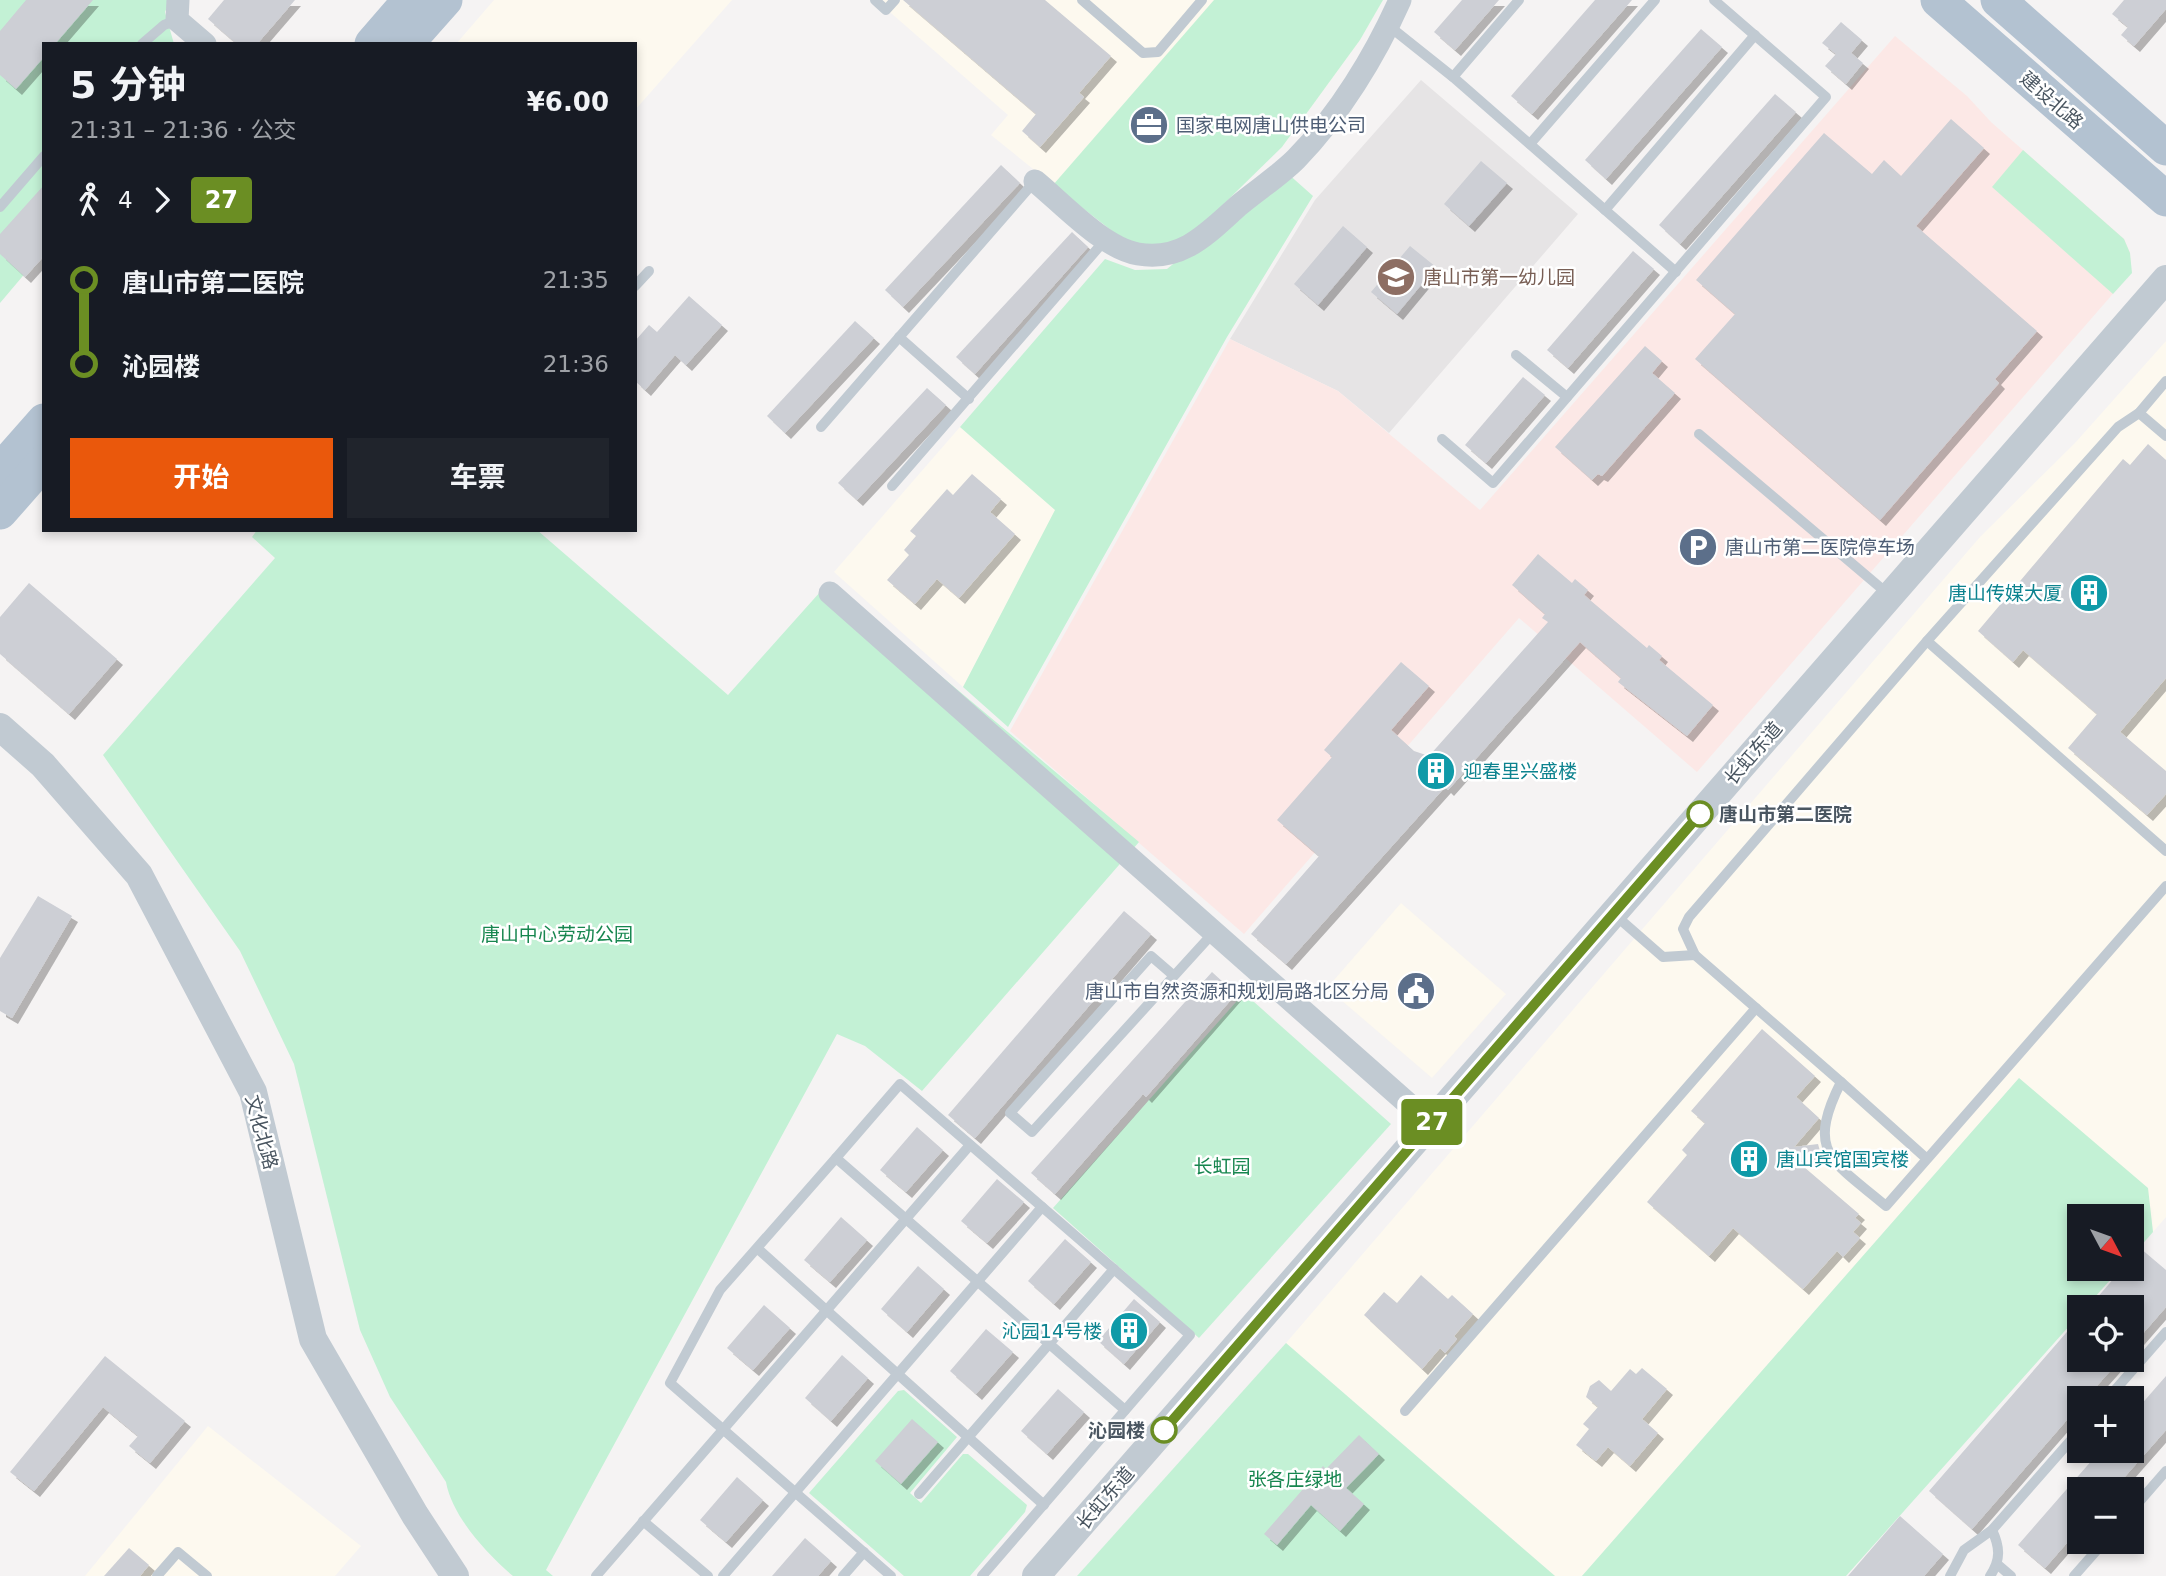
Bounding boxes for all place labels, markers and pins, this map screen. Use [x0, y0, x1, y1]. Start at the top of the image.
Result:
office icon: 国家电网唐山供电公司 [1128, 104, 1170, 146]
place label: 国家电网唐山供电公司 [1176, 114, 1366, 136]
school or university icon: 唐山市第一幼儿园 [1375, 256, 1417, 298]
place label: 唐山市第一幼儿园 [1423, 266, 1575, 288]
parking icon: 唐山市第二医院停车场 [1677, 526, 1719, 568]
place label: 唐山市第二医院停车场 [1725, 536, 1915, 558]
building icon: 唐山传媒大厦 [2068, 572, 2110, 614]
place label: 唐山传媒大厦 [1948, 582, 2062, 604]
building icon: 迎春里兴盛楼 [1415, 750, 1457, 792]
place label: 迎春里兴盛楼 [1463, 760, 1577, 782]
marker: 唐山市第二医院 [1687, 801, 1713, 827]
place label: 唐山市第二医院 [1719, 803, 1852, 825]
public building icon: 唐山市自然资源和规划局路北区分局 [1395, 970, 1437, 1012]
place label: 唐山市自然资源和规划局路北区分局 [1085, 980, 1389, 1002]
building icon: 唐山宾馆国宾楼 [1728, 1138, 1770, 1180]
place label: 唐山宾馆国宾楼 [1776, 1148, 1909, 1170]
building icon: 沁园14号楼 [1108, 1310, 1150, 1352]
place label: 沁园14号楼 [1002, 1320, 1102, 1342]
marker: 沁园楼 [1151, 1417, 1177, 1443]
place label: 沁园楼 [1088, 1419, 1145, 1441]

